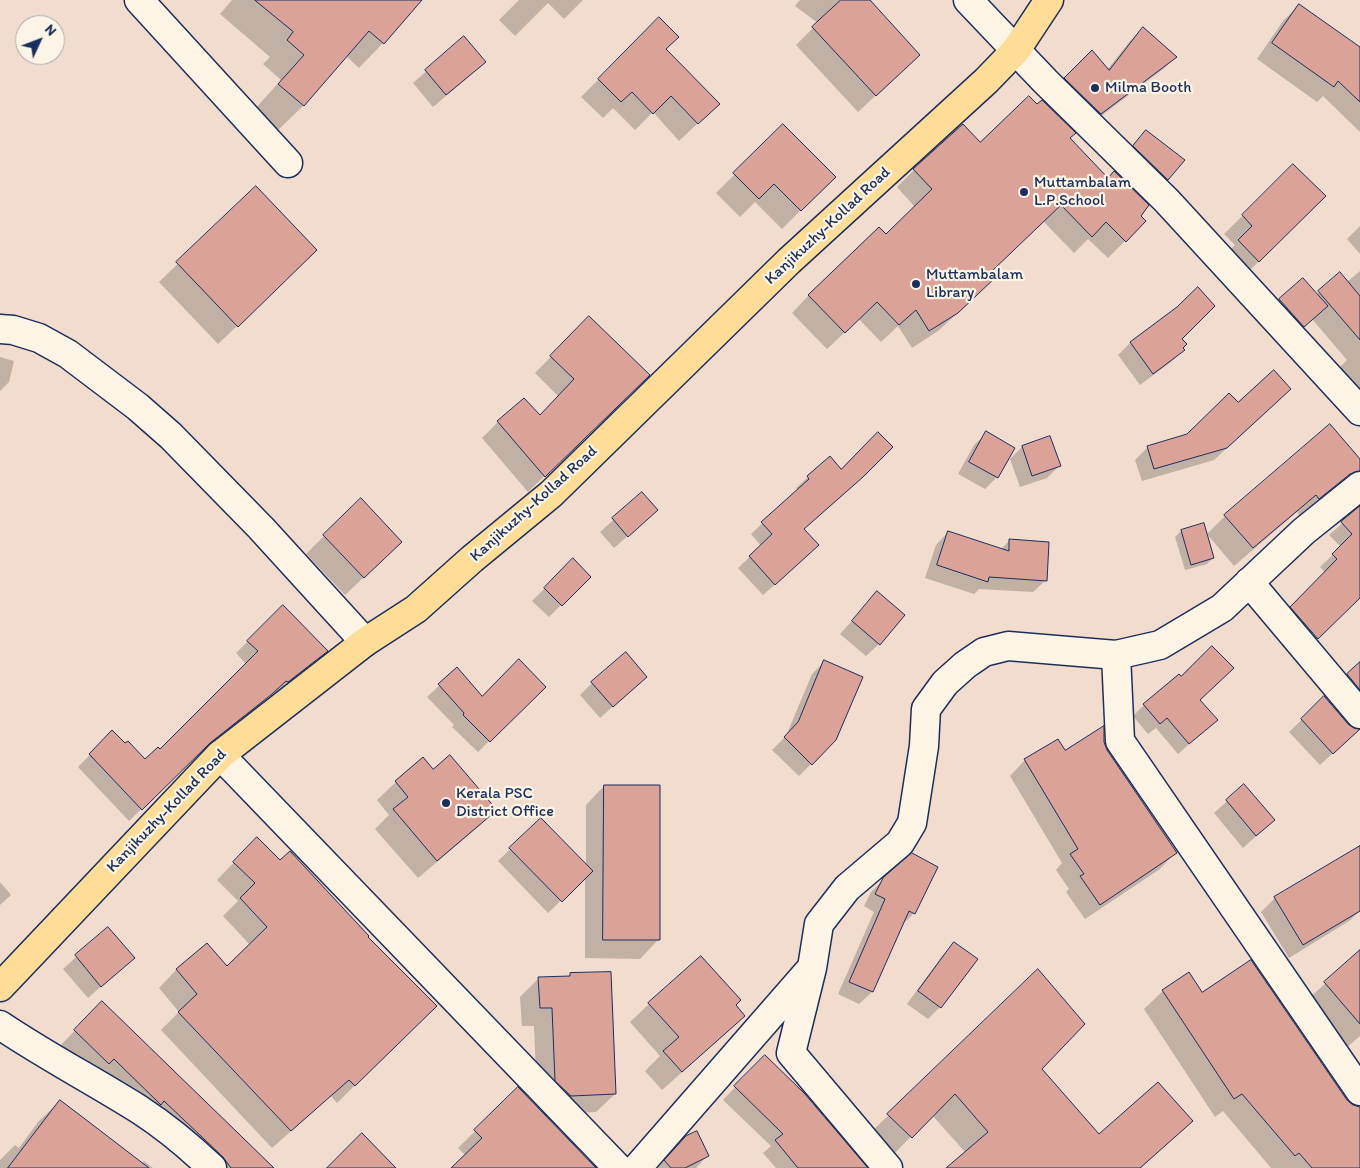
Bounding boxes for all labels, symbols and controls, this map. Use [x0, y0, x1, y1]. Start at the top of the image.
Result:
north arrow [15, 15, 65, 65]
text: N [41, 21, 60, 39]
place label: Milma Booth [1105, 78, 1191, 98]
marker: Milma Booth [1089, 82, 1101, 94]
street label: Kanjikuzhy-Kollad Road [761, 163, 895, 289]
place label: Muttambalam L.P.School [1034, 173, 1131, 211]
marker: Muttambalam L.P.School [1018, 186, 1030, 198]
place label: Muttambalam Library [926, 265, 1023, 303]
marker: Muttambalam Library [910, 278, 922, 290]
street label: Kanjikuzhy-Kollad Road [466, 442, 602, 566]
street label: Kanjikuzhy-Kollad Road [103, 745, 231, 877]
place label: Kerala PSC District Office [456, 784, 554, 822]
marker: Kerala PSC District Office [440, 797, 452, 809]

